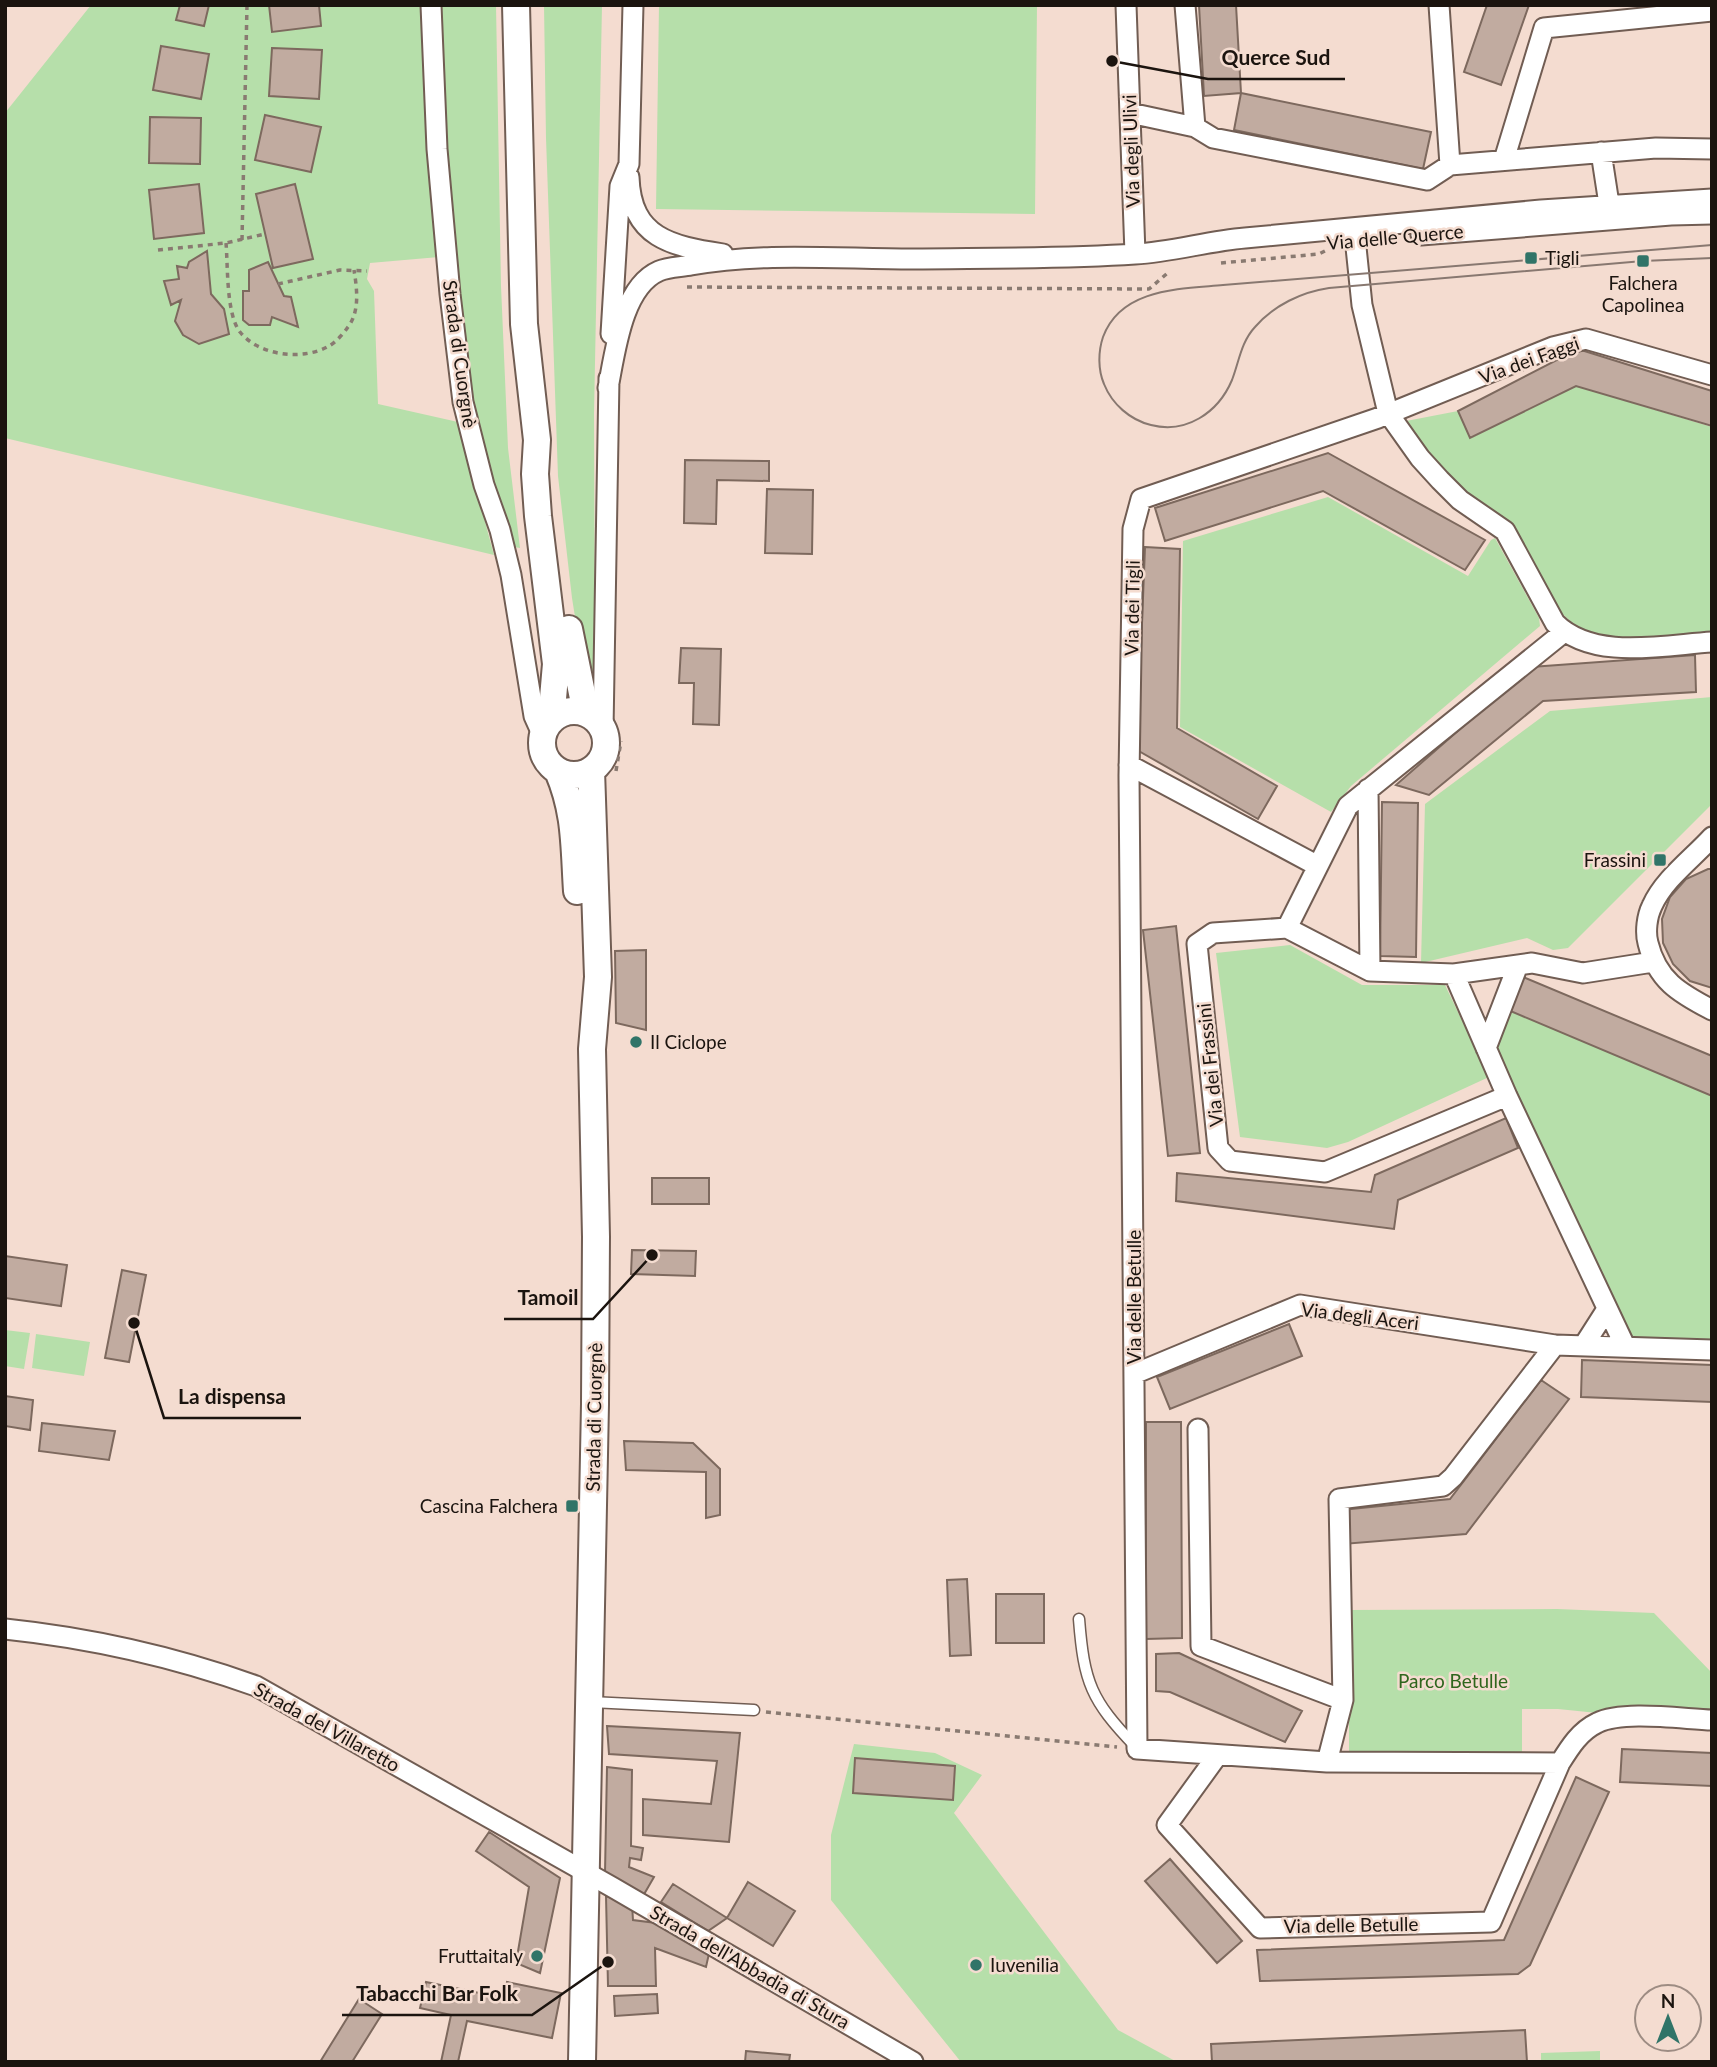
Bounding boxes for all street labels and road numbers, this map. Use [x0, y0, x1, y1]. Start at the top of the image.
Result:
street label: Via degli Ulivi [1117, 94, 1144, 208]
street label: Via delle Querce [1326, 219, 1464, 254]
street label: Strada di Cuorgnè [439, 279, 482, 429]
street label: Via dei Faggi [1476, 331, 1582, 388]
street label: Via dei Tigli [1119, 560, 1144, 656]
street label: Via dei Frassini [1192, 1002, 1227, 1128]
street label: Via delle Betulle [1122, 1230, 1145, 1364]
street label: Via degli Aceri [1300, 1297, 1420, 1334]
street label: Strada di Cuorgnè [581, 1342, 606, 1492]
street label: Strada del Villaretto [250, 1677, 404, 1776]
street label: Strada dell'Abbadia di Stura [646, 1900, 854, 2033]
street label: Via delle Betulle [1283, 1912, 1419, 1937]

